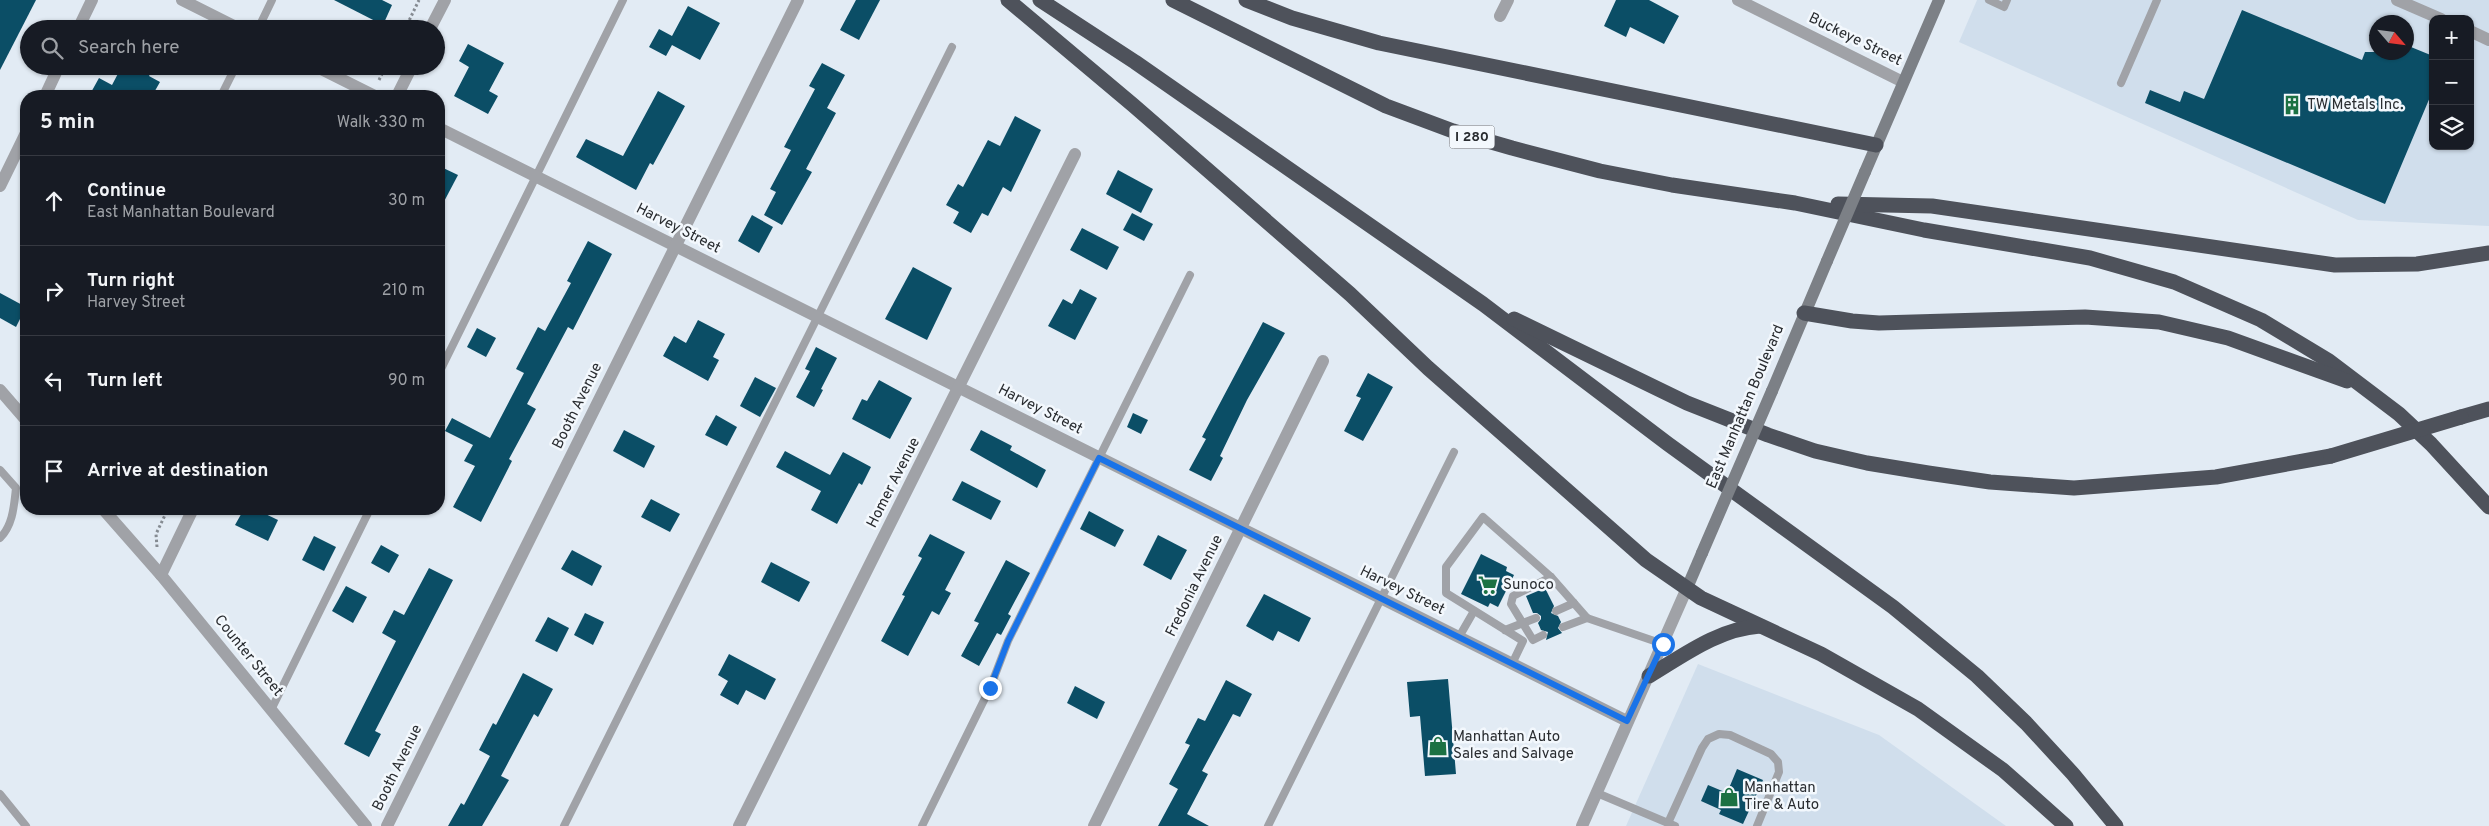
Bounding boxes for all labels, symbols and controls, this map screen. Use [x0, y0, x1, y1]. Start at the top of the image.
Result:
street label: Buckeye Street [1805, 9, 1905, 71]
north arrow [2369, 15, 2414, 60]
map controls [2429, 15, 2474, 150]
button: + [2429, 15, 2474, 60]
search box [20, 20, 445, 75]
icon: search [38, 34, 66, 62]
text: Search here [78, 36, 180, 60]
button: − [2429, 60, 2474, 105]
building icon: TW Metals Inc. [2281, 94, 2303, 116]
place label: TW Metals Inc. [2307, 96, 2403, 115]
button: layers [2429, 105, 2474, 150]
text: 5 min [40, 109, 95, 136]
text: Walk · 330 m [337, 113, 425, 133]
road number: I 280 [1450, 125, 1494, 148]
text: Continue [87, 179, 166, 203]
icon: ahead [40, 187, 68, 215]
text: 30 m [388, 191, 425, 211]
street label: Harvey Street [633, 200, 723, 258]
text: East Manhattan Boulevard [87, 203, 275, 223]
text: Turn right [87, 269, 175, 293]
icon: right [40, 277, 68, 305]
text: 210 m [382, 281, 425, 301]
text: Harvey Street [87, 293, 185, 313]
street label: East Manhattan Boulevard [1703, 322, 1789, 492]
street label: Booth Avenue [549, 360, 607, 452]
icon: left [40, 367, 68, 395]
text: Turn left [87, 369, 163, 393]
text: 90 m [388, 371, 425, 391]
street label: Harvey Street [995, 381, 1085, 439]
street label: Homer Avenue [863, 435, 925, 531]
icon: arrive [40, 457, 68, 485]
text: Arrive at destination [87, 459, 268, 483]
street label: Fredonia Avenue [1162, 532, 1228, 640]
street label: Harvey Street [1356, 562, 1448, 620]
supermarket icon: Sunoco [1477, 574, 1499, 596]
place label: Sunoco [1503, 576, 1554, 595]
street label: Counter Street [209, 611, 287, 701]
route start [1652, 633, 1675, 656]
route end [979, 677, 1002, 700]
street label: Booth Avenue [369, 722, 427, 814]
place label: Manhattan Auto Sales and Salvage [1453, 728, 1574, 764]
shop icon: Manhattan Auto Sales and Salvage [1427, 735, 1449, 757]
place label: Manhattan Tire & Auto [1744, 779, 1819, 815]
shop icon: Manhattan Tire & Auto [1718, 786, 1740, 808]

